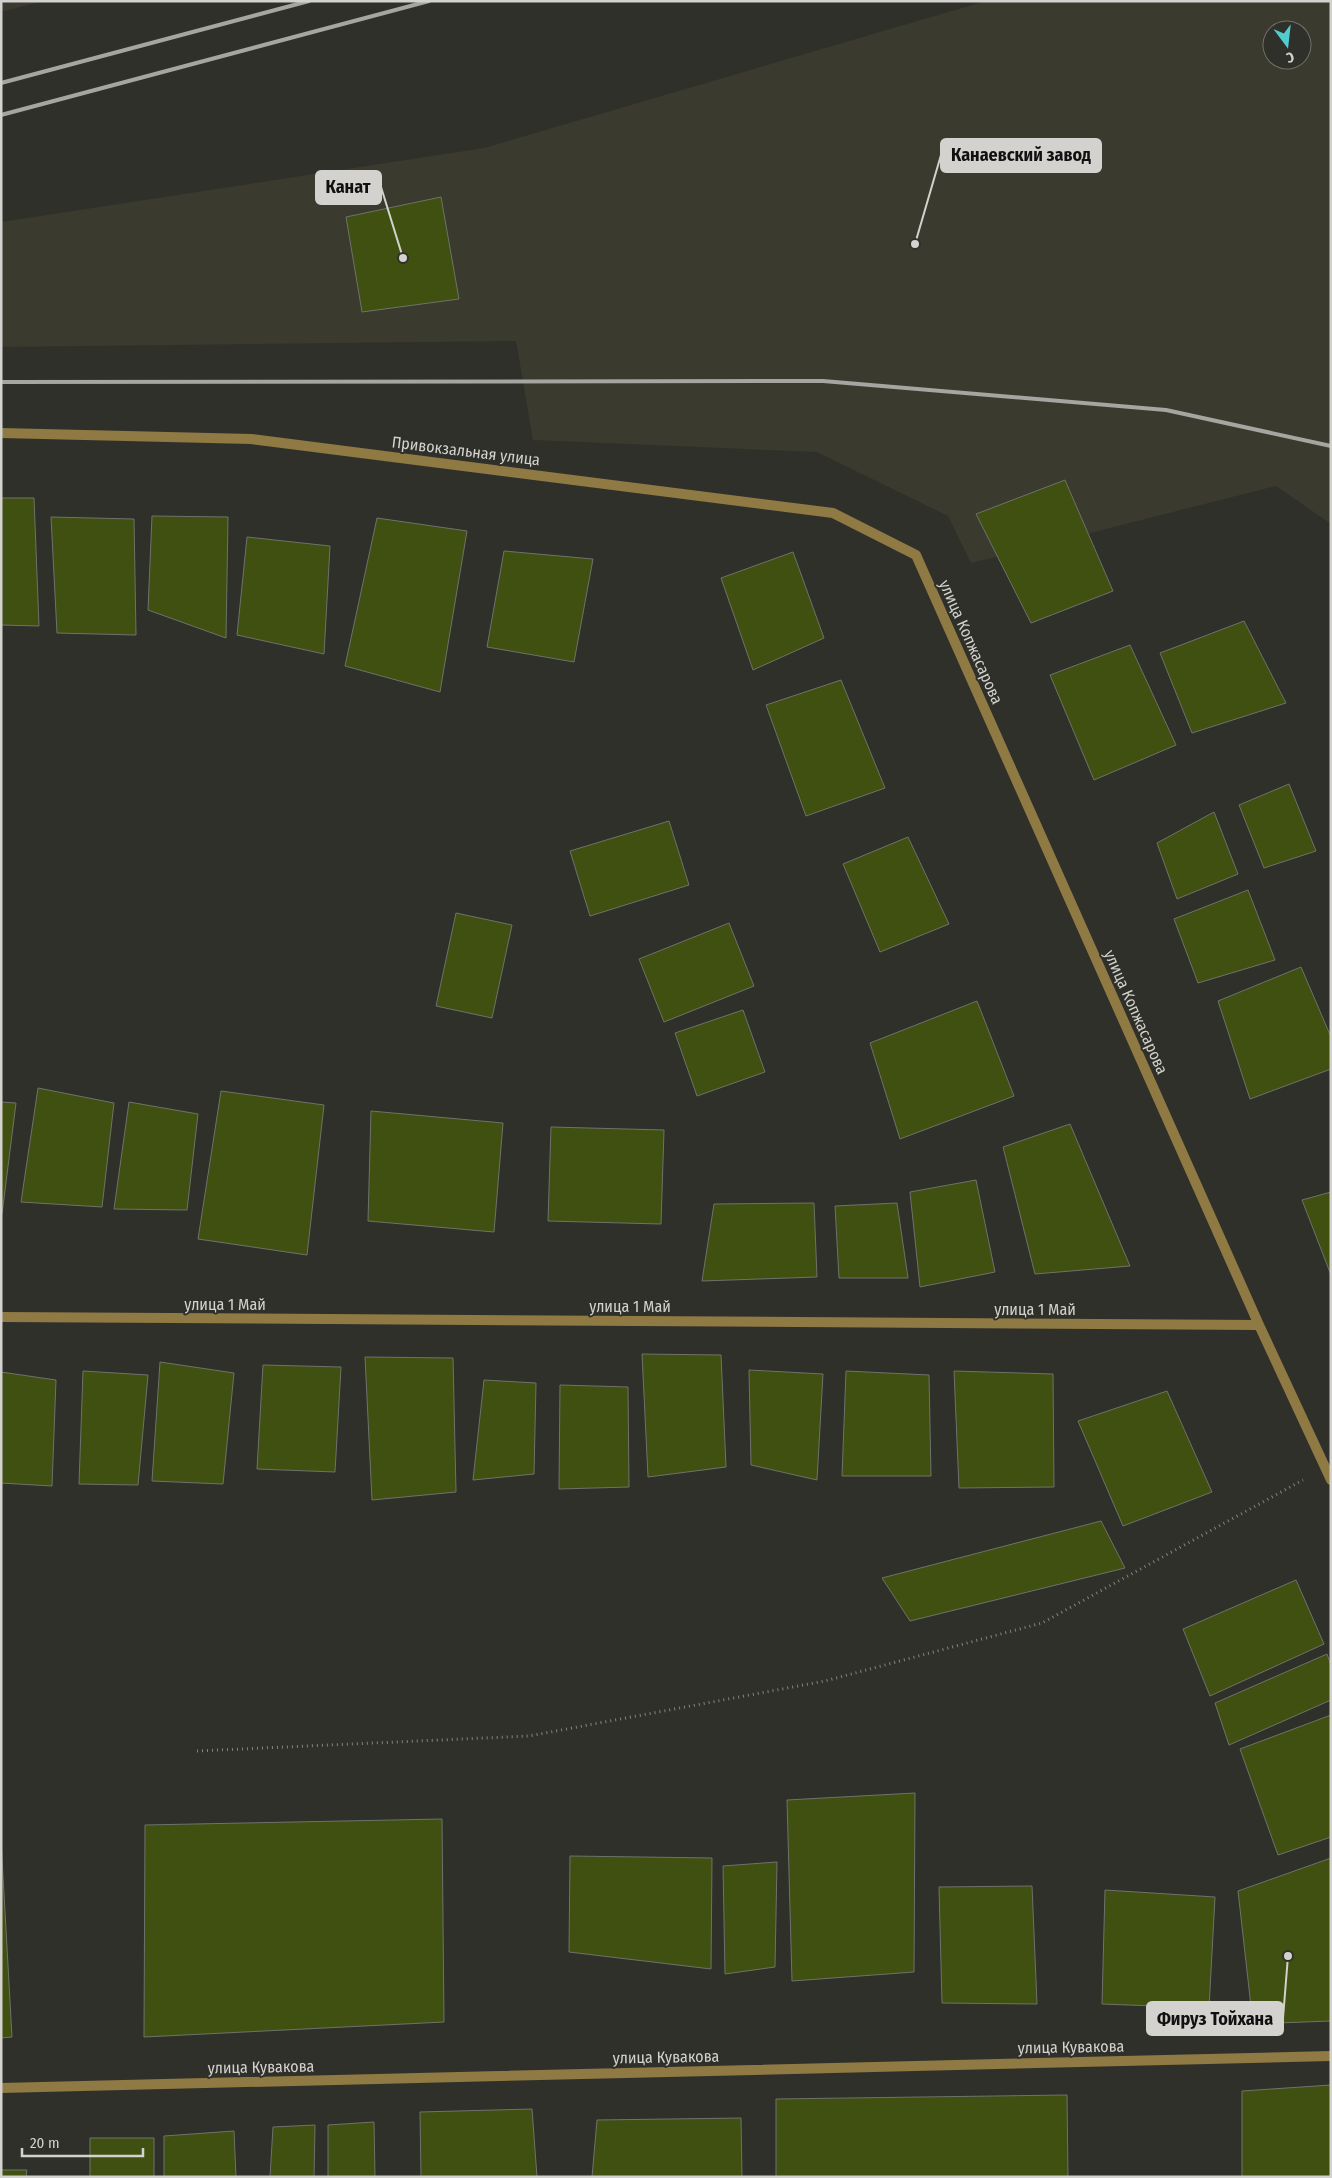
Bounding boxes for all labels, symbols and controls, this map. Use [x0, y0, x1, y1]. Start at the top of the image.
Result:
north arrow [1262, 20, 1312, 70]
text: С [1284, 48, 1296, 66]
callout: Канаевский завод [941, 139, 1101, 172]
text: Канаевский завод [951, 144, 1091, 166]
callout: Канат [316, 171, 381, 204]
text: Канат [326, 176, 371, 198]
street label: Привокзальная улица [391, 432, 541, 470]
street label: улица Копжасарова [935, 577, 1007, 707]
street label: улица Копжасарова [1100, 947, 1172, 1077]
street label: улица 1 Май [184, 1295, 266, 1314]
street label: улица 1 Май [589, 1297, 671, 1316]
street label: улица 1 Май [994, 1300, 1076, 1319]
callout: Фируз Тойхана [1147, 2002, 1283, 2035]
text: Фируз Тойхана [1157, 2008, 1273, 2030]
street label: улица Кувакова [1018, 2037, 1125, 2057]
street label: улица Кувакова [613, 2047, 720, 2067]
street label: улица Кувакова [208, 2057, 315, 2077]
scale bar [22, 2126, 144, 2158]
text: 20 m [30, 2134, 60, 2152]

